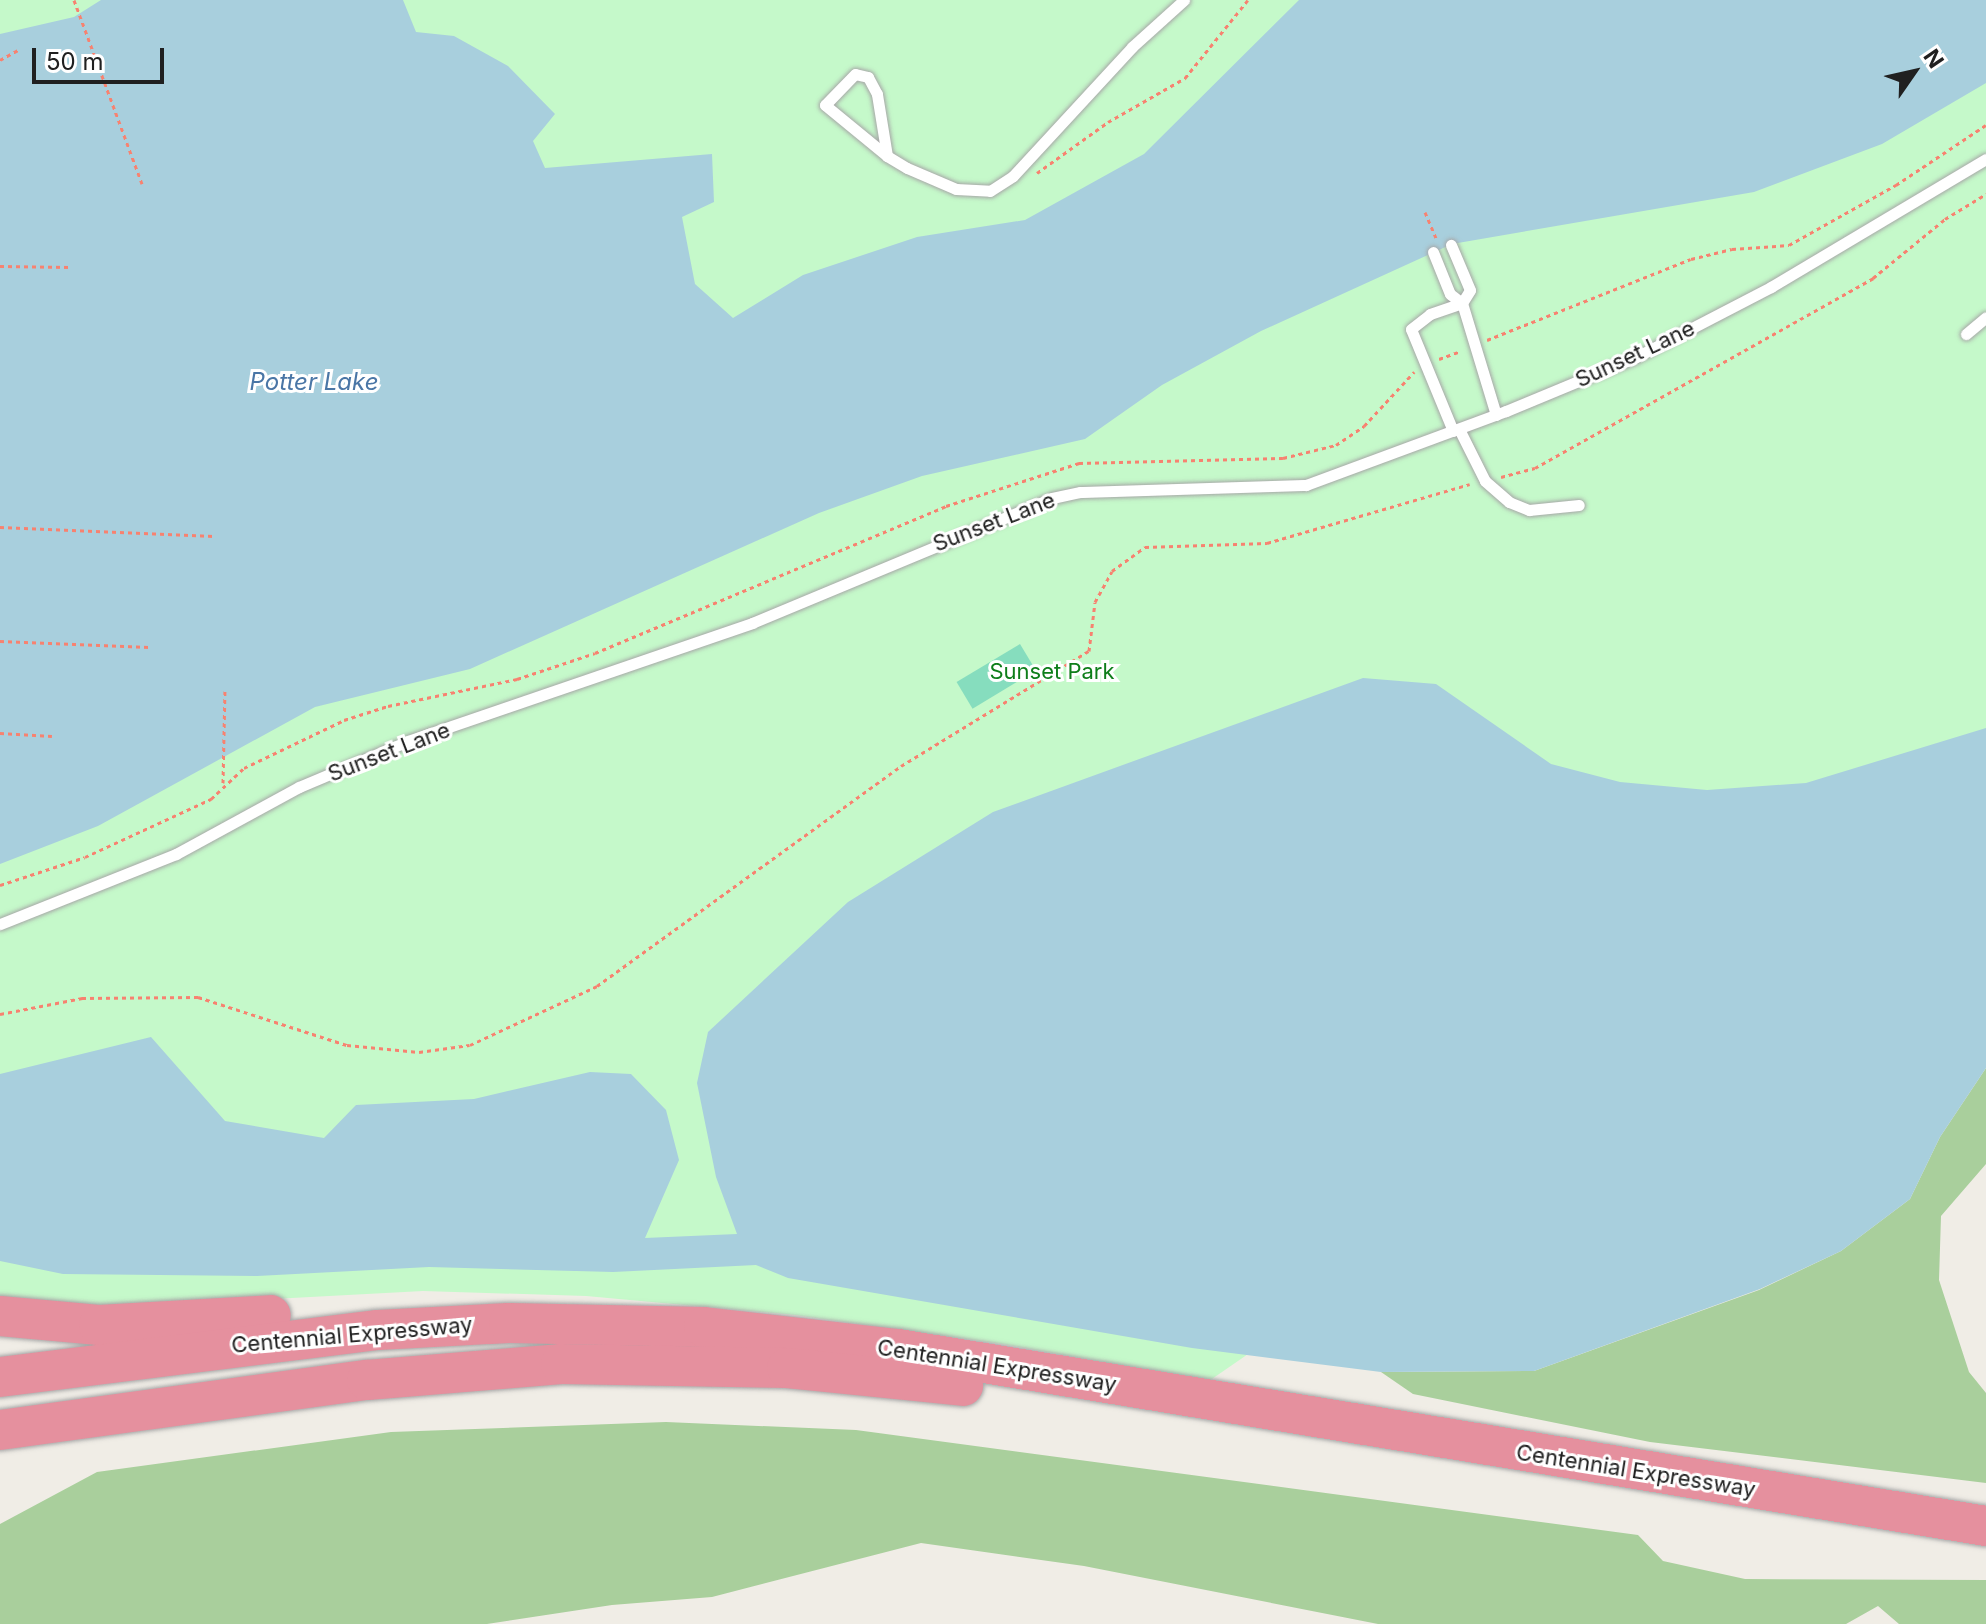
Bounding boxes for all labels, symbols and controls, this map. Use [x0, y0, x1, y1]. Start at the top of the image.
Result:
scale bar [36, 32, 168, 82]
north arrow [1874, 32, 1954, 112]
text: N [1918, 44, 1949, 73]
text: 50 m [46, 47, 104, 76]
street label: Sunset Lane [1571, 315, 1699, 393]
water label: Potter Lake [250, 368, 378, 396]
street label: Sunset Lane [929, 487, 1059, 557]
park label: Sunset Park [989, 659, 1115, 685]
street label: Sunset Lane [324, 717, 454, 787]
street label: Centennial Expressway [230, 1311, 474, 1359]
street label: Centennial Expressway [875, 1334, 1119, 1398]
street label: Centennial Expressway [1514, 1439, 1758, 1503]

